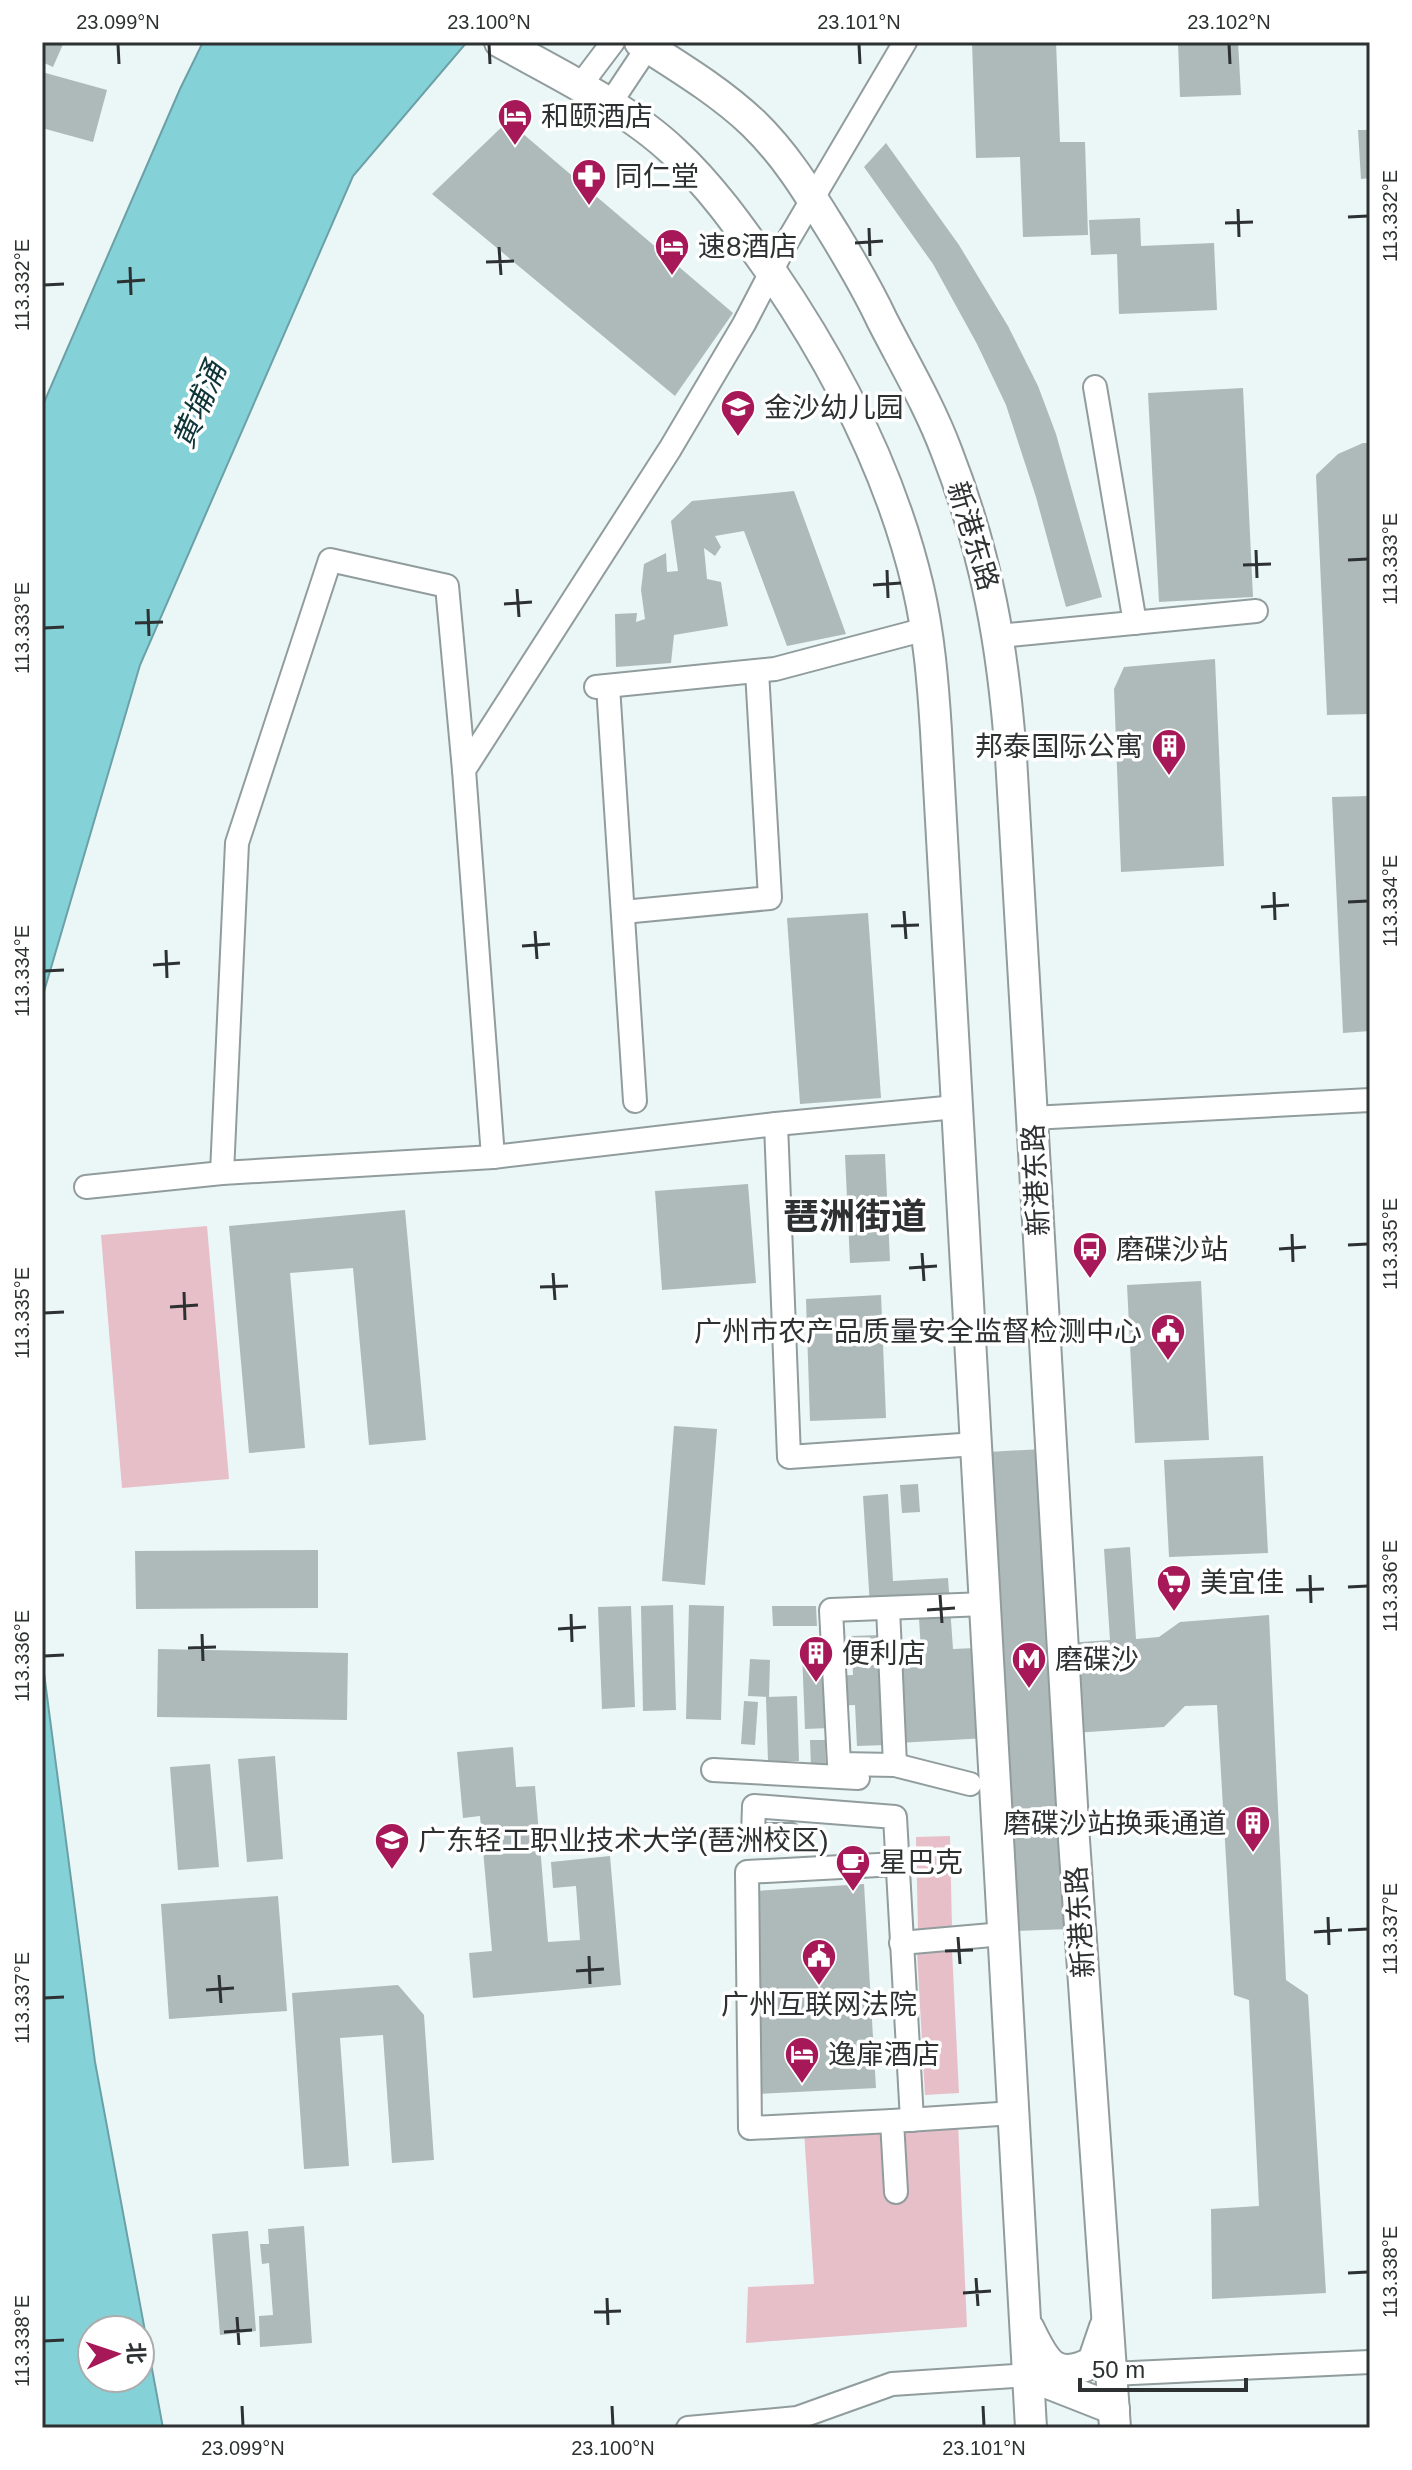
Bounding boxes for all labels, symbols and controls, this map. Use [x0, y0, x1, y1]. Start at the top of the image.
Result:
text: 23.099°N [76, 11, 160, 33]
text: 23.100°N [447, 11, 531, 33]
text: 23.101°N [817, 11, 901, 33]
text: 23.102°N [1187, 11, 1271, 33]
hotel icon: 和颐酒店 [496, 97, 534, 147]
place label: 和颐酒店 [541, 101, 653, 132]
pharmacy icon: 同仁堂 [570, 157, 608, 207]
place label: 同仁堂 [615, 161, 699, 192]
text: 113.332°E [1379, 170, 1401, 262]
hotel icon: 速8酒店 [653, 227, 691, 277]
place label: 速8酒店 [698, 231, 798, 262]
text: 113.332°E [11, 239, 33, 331]
water label: 黄埔涌 [166, 354, 233, 453]
school or university icon: 金沙幼儿园 [719, 388, 757, 438]
place label: 金沙幼儿园 [764, 392, 904, 423]
street label: 新港东路 [942, 478, 1004, 594]
text: 113.333°E [1379, 513, 1401, 605]
text: 113.333°E [11, 582, 33, 674]
building icon: 邦泰国际公寓 [1150, 727, 1188, 777]
place label: 邦泰国际公寓 [975, 731, 1143, 762]
text: 113.334°E [1379, 855, 1401, 947]
text: 113.334°E [11, 925, 33, 1017]
street label: 新港东路 [1018, 1123, 1054, 1237]
district label: 琶洲街道 [783, 1196, 927, 1237]
text: 113.335°E [1379, 1198, 1401, 1290]
bus stop icon: 磨碟沙站 [1071, 1230, 1109, 1280]
place label: 磨碟沙站 [1116, 1234, 1228, 1265]
text: 113.335°E [11, 1267, 33, 1359]
public building icon: 广州市农产品质量安全监督检测中心 [1149, 1312, 1187, 1362]
place label: 广州市农产品质量安全监督检测中心 [694, 1316, 1142, 1347]
text: 113.336°E [1379, 1540, 1401, 1632]
supermarket icon: 美宜佳 [1155, 1563, 1193, 1613]
place label: 美宜佳 [1200, 1567, 1284, 1598]
text: 113.336°E [11, 1610, 33, 1702]
building icon: 便利店 [797, 1634, 835, 1684]
place label: 便利店 [842, 1638, 926, 1669]
metro station icon: 磨碟沙 [1010, 1640, 1048, 1690]
place label: 磨碟沙 [1055, 1644, 1139, 1675]
building icon: 磨碟沙站换乘通道 [1234, 1804, 1272, 1854]
place label: 磨碟沙站换乘通道 [1003, 1808, 1227, 1839]
school or university icon: 广东轻工职业技术大学(琶洲校区) [373, 1821, 411, 1871]
place label: 广东轻工职业技术大学(琶洲校区) [418, 1825, 829, 1856]
cafe icon: 星巴克 [834, 1843, 872, 1893]
place label: 星巴克 [879, 1847, 963, 1878]
street label: 新港东路 [1061, 1865, 1099, 1979]
text: 113.337°E [1379, 1883, 1401, 1975]
public building icon: 广州互联网法院 [800, 1937, 838, 1987]
text: 113.337°E [11, 1952, 33, 2044]
place label: 广州互联网法院 [721, 1989, 917, 2020]
hotel icon: 逸扉酒店 [783, 2035, 821, 2085]
place label: 逸扉酒店 [828, 2039, 940, 2070]
text: 113.338°E [1379, 2226, 1401, 2318]
text: 113.338°E [11, 2295, 33, 2387]
north arrow [76, 2314, 156, 2394]
text: 北 [122, 2341, 149, 2365]
scale bar [1080, 2342, 1246, 2392]
text: 50 m [1092, 2356, 1145, 2383]
text: 23.099°N [201, 2437, 285, 2459]
text: 23.100°N [571, 2437, 655, 2459]
text: 23.101°N [942, 2437, 1026, 2459]

